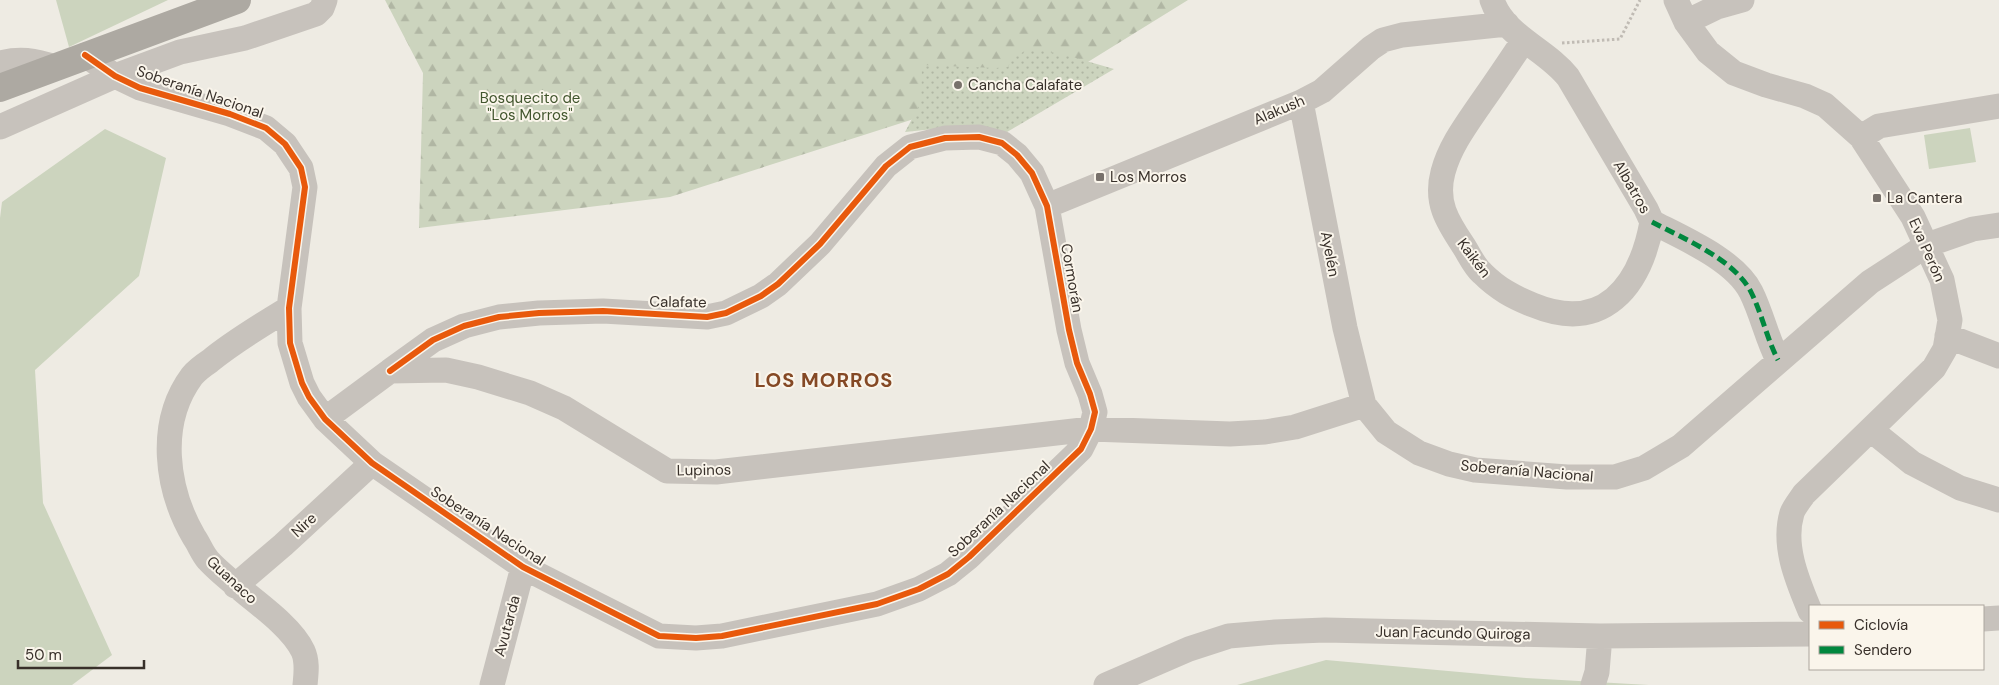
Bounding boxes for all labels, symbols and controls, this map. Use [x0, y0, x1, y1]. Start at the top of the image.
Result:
street label: Soberanía Nacional [134, 61, 266, 123]
place label: Cancha Calafate [968, 75, 1082, 95]
marker: Cancha Calafate [952, 79, 964, 91]
park label: Bosquecito de "Los Morros" [480, 88, 580, 125]
street label: Alakush [1250, 90, 1308, 130]
street label: Albatros [1609, 157, 1655, 217]
place label: Los Morros [1110, 167, 1187, 187]
marker: Los Morros [1094, 171, 1106, 183]
place label: La Cantera [1887, 188, 1962, 208]
marker: La Cantera [1871, 192, 1883, 204]
street label: Eva Perón [1904, 215, 1950, 285]
street label: Ayelén [1316, 230, 1344, 278]
street label: Kaikén [1453, 234, 1495, 282]
street label: Cormorán [1056, 242, 1088, 314]
street label: Calafate [649, 292, 707, 312]
district label: LOS MORROS [755, 367, 893, 393]
street label: Soberanía Nacional [1460, 455, 1594, 487]
street label: Soberanía Nacional [944, 456, 1054, 562]
street label: Lupinos [677, 460, 731, 480]
street label: Soberanía Nacional [427, 481, 549, 571]
street label: Nire [287, 508, 321, 542]
street label: Guanaco [202, 551, 262, 609]
street label: Avutarda [489, 593, 525, 659]
legend [1809, 605, 1984, 670]
text: Ciclovía [1854, 615, 1908, 635]
street label: Juan Facundo Quiroga [1375, 622, 1531, 644]
scale bar [18, 638, 144, 670]
text: Sendero [1854, 640, 1912, 660]
text: 50 m [25, 645, 62, 665]

